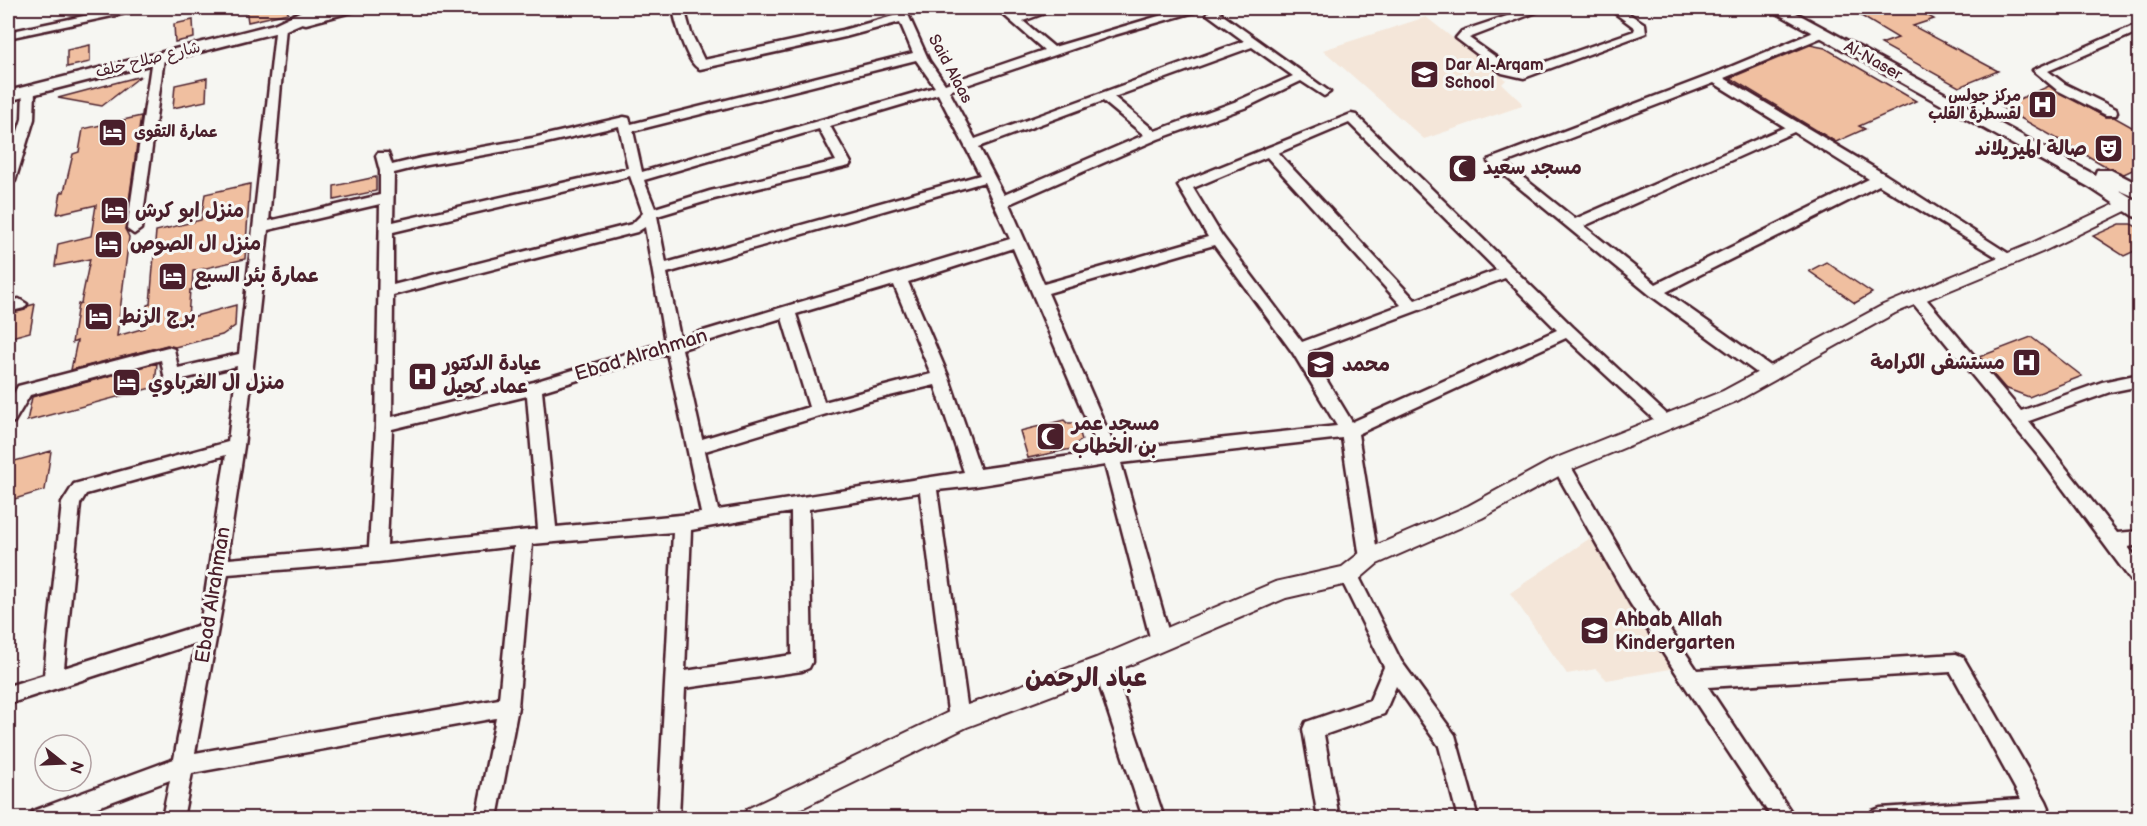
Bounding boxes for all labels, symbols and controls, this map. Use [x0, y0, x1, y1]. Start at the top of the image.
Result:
street label: Said Alaas [924, 31, 976, 107]
street label: Al-Naser [1841, 37, 1906, 85]
street label: شارع صلاح خلف [94, 38, 203, 83]
place label: Dar Al-Arqam School [1445, 56, 1544, 93]
school or university icon: Dar Al-Arqam School [1408, 58, 1440, 90]
place label: مركز جولس لقسطرة القلب [1928, 87, 2021, 124]
hospital icon: مركز جولس لقسطرة القلب [2026, 89, 2058, 121]
hotel icon: عمارة التقوى [97, 116, 129, 148]
place label: عمارة التقوى [134, 123, 218, 142]
theatre icon: صالة الميريلاند [2092, 133, 2124, 165]
place label: صالة الميريلاند [1975, 137, 2087, 161]
mosque icon: مسجد سعيد [1446, 152, 1478, 184]
place label: مسجد سعيد [1483, 156, 1582, 180]
hotel icon: منزل ابو كرش [98, 195, 130, 227]
place label: منزل ابو كرش [135, 199, 244, 223]
hotel icon: منزل ال الصوص [93, 228, 125, 260]
place label: منزل ال الصوص [130, 232, 261, 256]
hotel icon: عمارة بئر السبع [157, 260, 189, 292]
place label: عمارة بئر السبع [194, 264, 320, 290]
hotel icon: برج الزنط [82, 301, 114, 333]
place label: برج الزنط [119, 305, 196, 329]
street label: Ebad Alrahman [572, 323, 710, 387]
hospital icon: مستشفى الكرامة [2010, 347, 2042, 379]
school or university icon: محمد [1305, 349, 1337, 381]
place label: مستشفى الكرامة [1870, 351, 2005, 375]
place label: عيادة الدكتور عماد كحيل [441, 352, 541, 399]
place label: محمد [1342, 353, 1390, 377]
hospital icon: عيادة الدكتور عماد كحيل [406, 360, 438, 392]
hotel icon: منزل ال الغرباوي [111, 367, 143, 399]
place label: منزل ال الغرباوي [148, 371, 285, 398]
place label: مسجد عمر بن الخطاب [1070, 412, 1160, 459]
mosque icon: مسجد عمر بن الخطاب [1035, 420, 1067, 452]
street label: Ebad Alrahman [190, 525, 236, 665]
place label: Ahbab Allah Kindergarten [1614, 608, 1735, 655]
school or university icon: Ahbab Allah Kindergarten [1578, 615, 1610, 647]
district label: عباد الرحمن [1025, 663, 1147, 694]
north arrow [33, 733, 93, 793]
text: N [65, 759, 87, 776]

